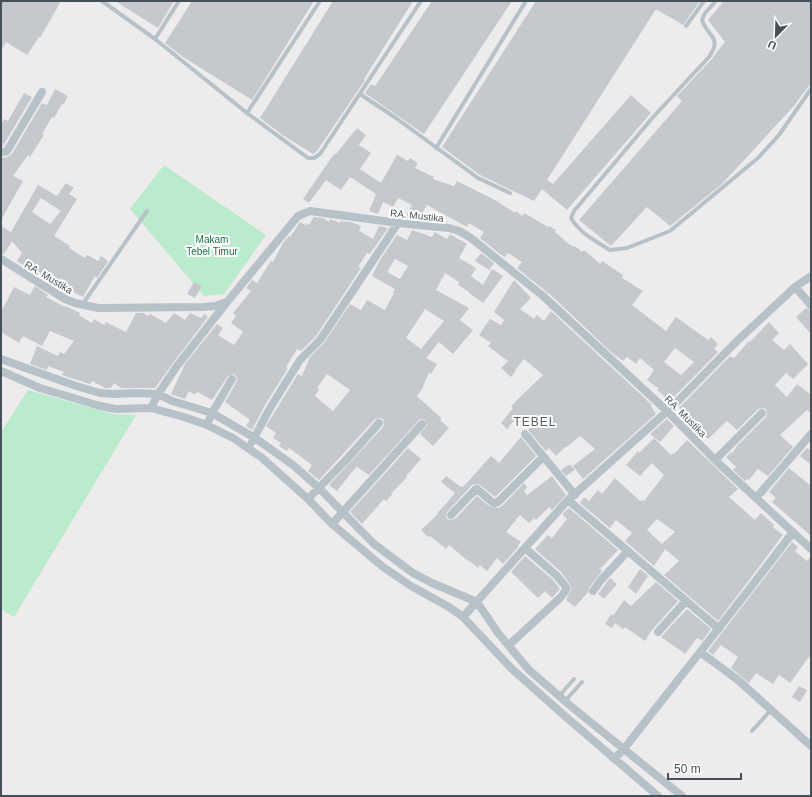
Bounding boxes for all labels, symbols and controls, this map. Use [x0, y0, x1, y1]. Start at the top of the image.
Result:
north arrow [756, 16, 796, 56]
text: U [766, 38, 778, 52]
street label: RA. Mustika [390, 207, 445, 224]
park label: Makam Tebel Timur [186, 234, 239, 257]
street label: RA. Mustika [23, 259, 75, 296]
street label: RA. Mustika [663, 393, 709, 440]
district label: TEBEL [513, 415, 557, 429]
scale bar [668, 755, 741, 781]
text: 50 m [674, 762, 701, 776]

